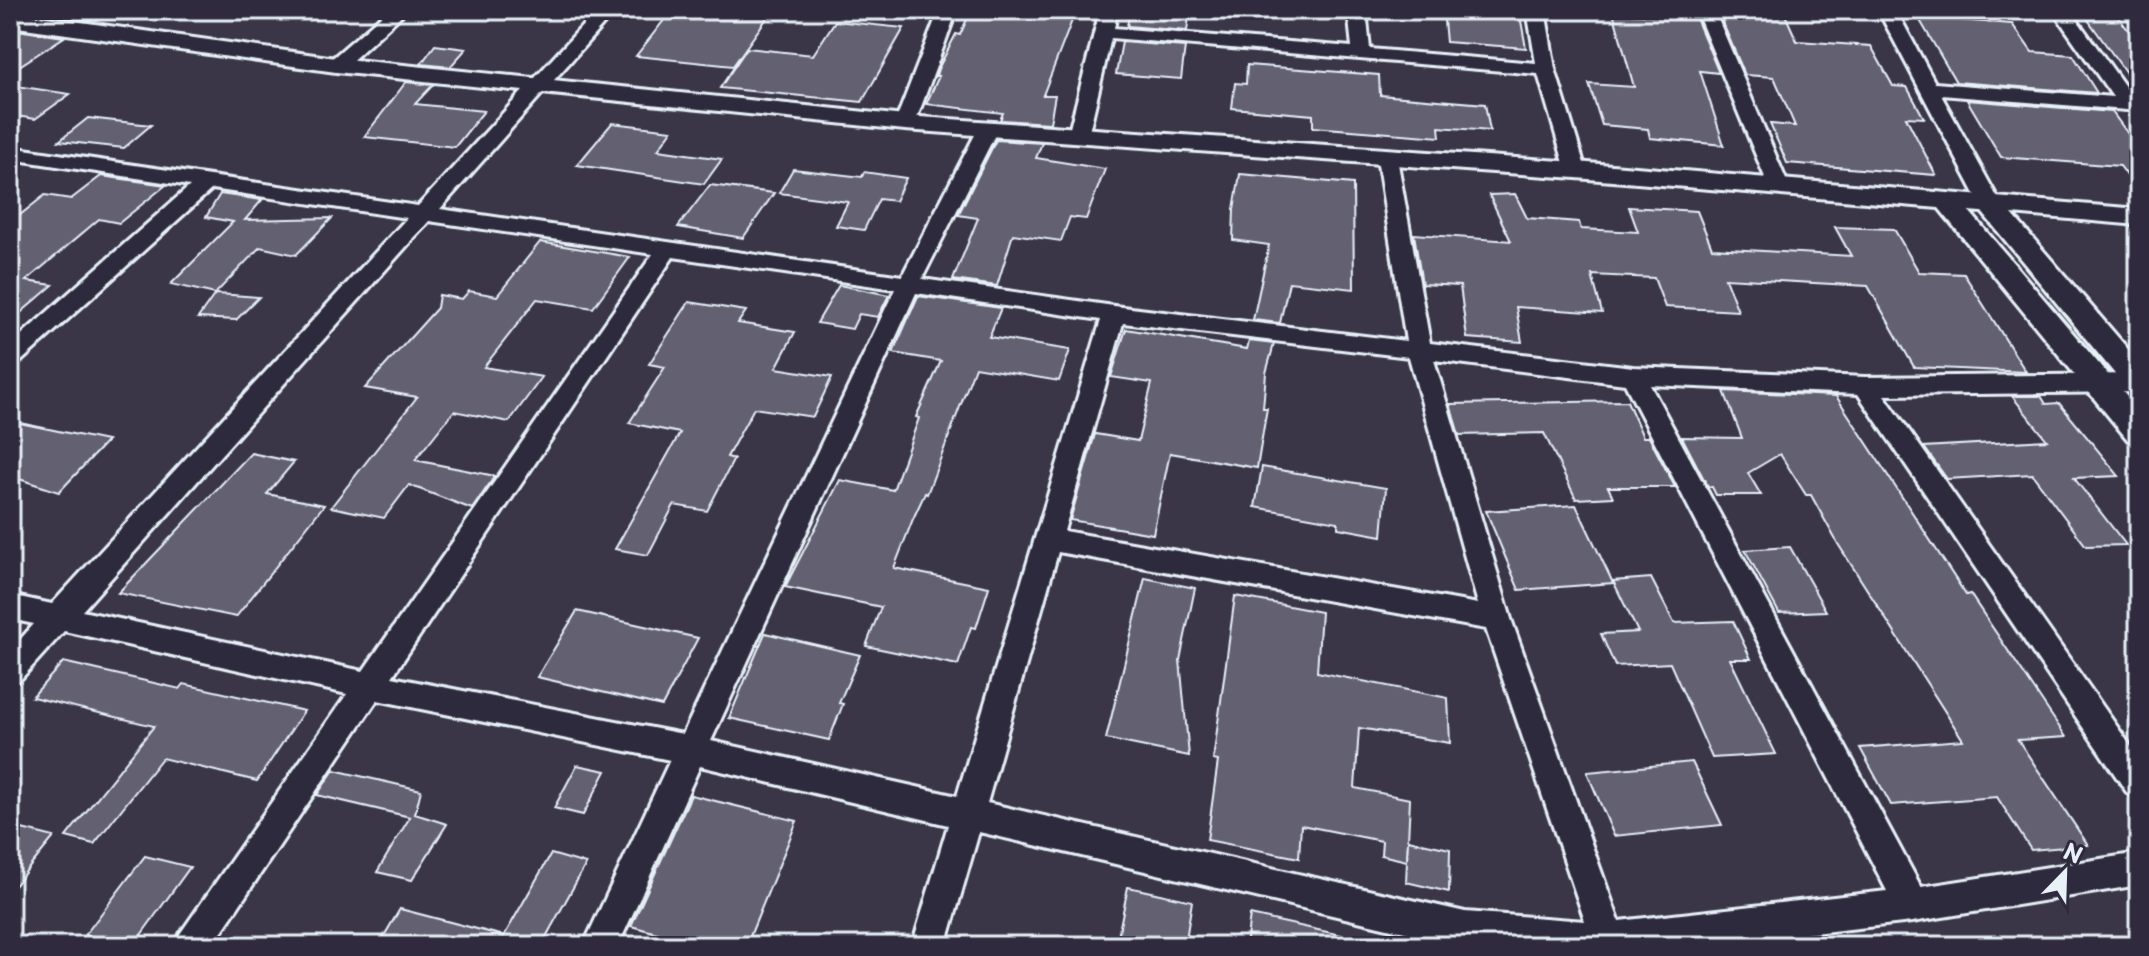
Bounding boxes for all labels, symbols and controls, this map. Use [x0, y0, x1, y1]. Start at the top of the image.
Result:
north arrow [2025, 832, 2105, 912]
text: N [2059, 834, 2088, 871]

